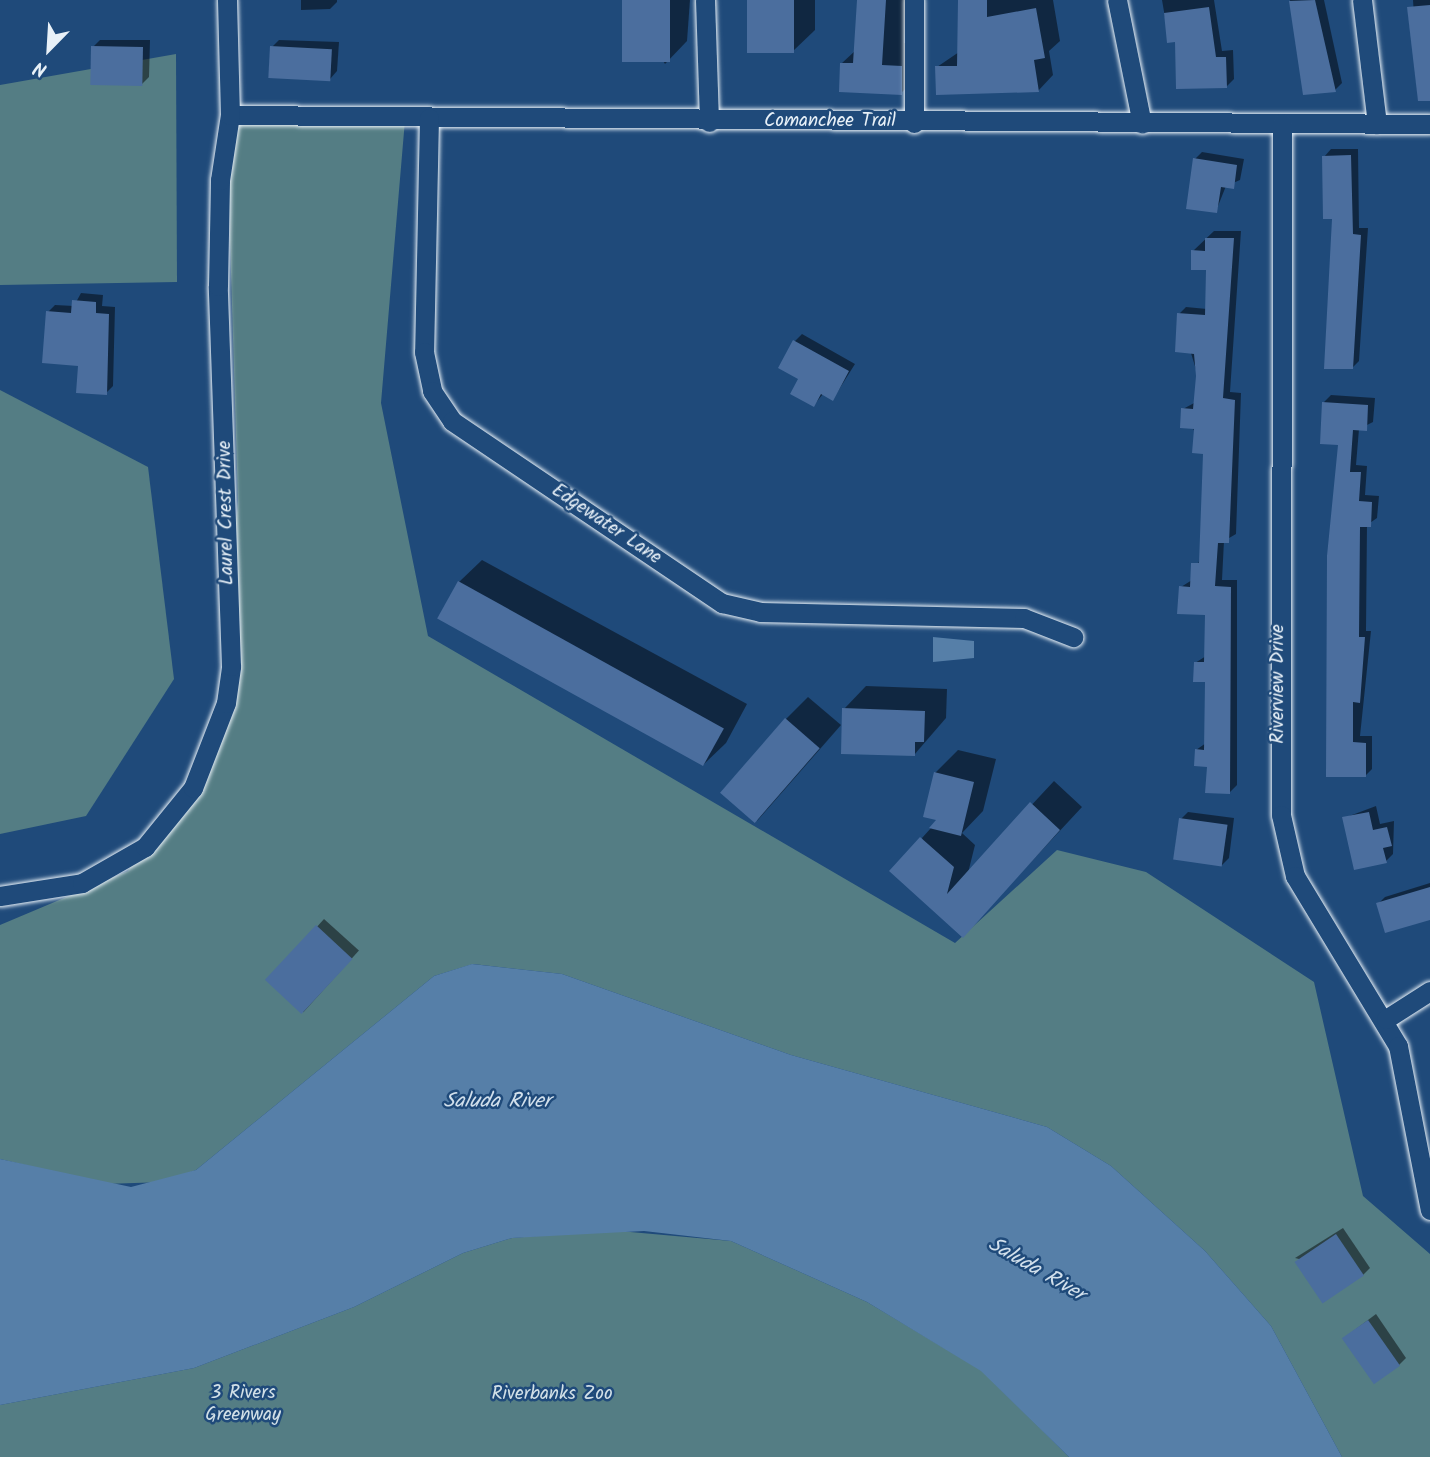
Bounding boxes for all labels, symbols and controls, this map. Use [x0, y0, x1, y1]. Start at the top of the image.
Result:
north arrow [14, 14, 84, 84]
text: N [29, 52, 52, 84]
street label: Comanchee Trail [764, 111, 896, 133]
street label: Laurel Crest Drive [214, 441, 240, 585]
street label: Edgewater Lane [547, 480, 665, 570]
street label: Riverview Drive [1268, 624, 1290, 744]
water label: Saluda River [443, 1089, 551, 1115]
water label: Saluda River [983, 1232, 1089, 1308]
park label: 3 Rivers Greenway [205, 1383, 281, 1427]
park label: Riverbanks Zoo [491, 1384, 613, 1406]

